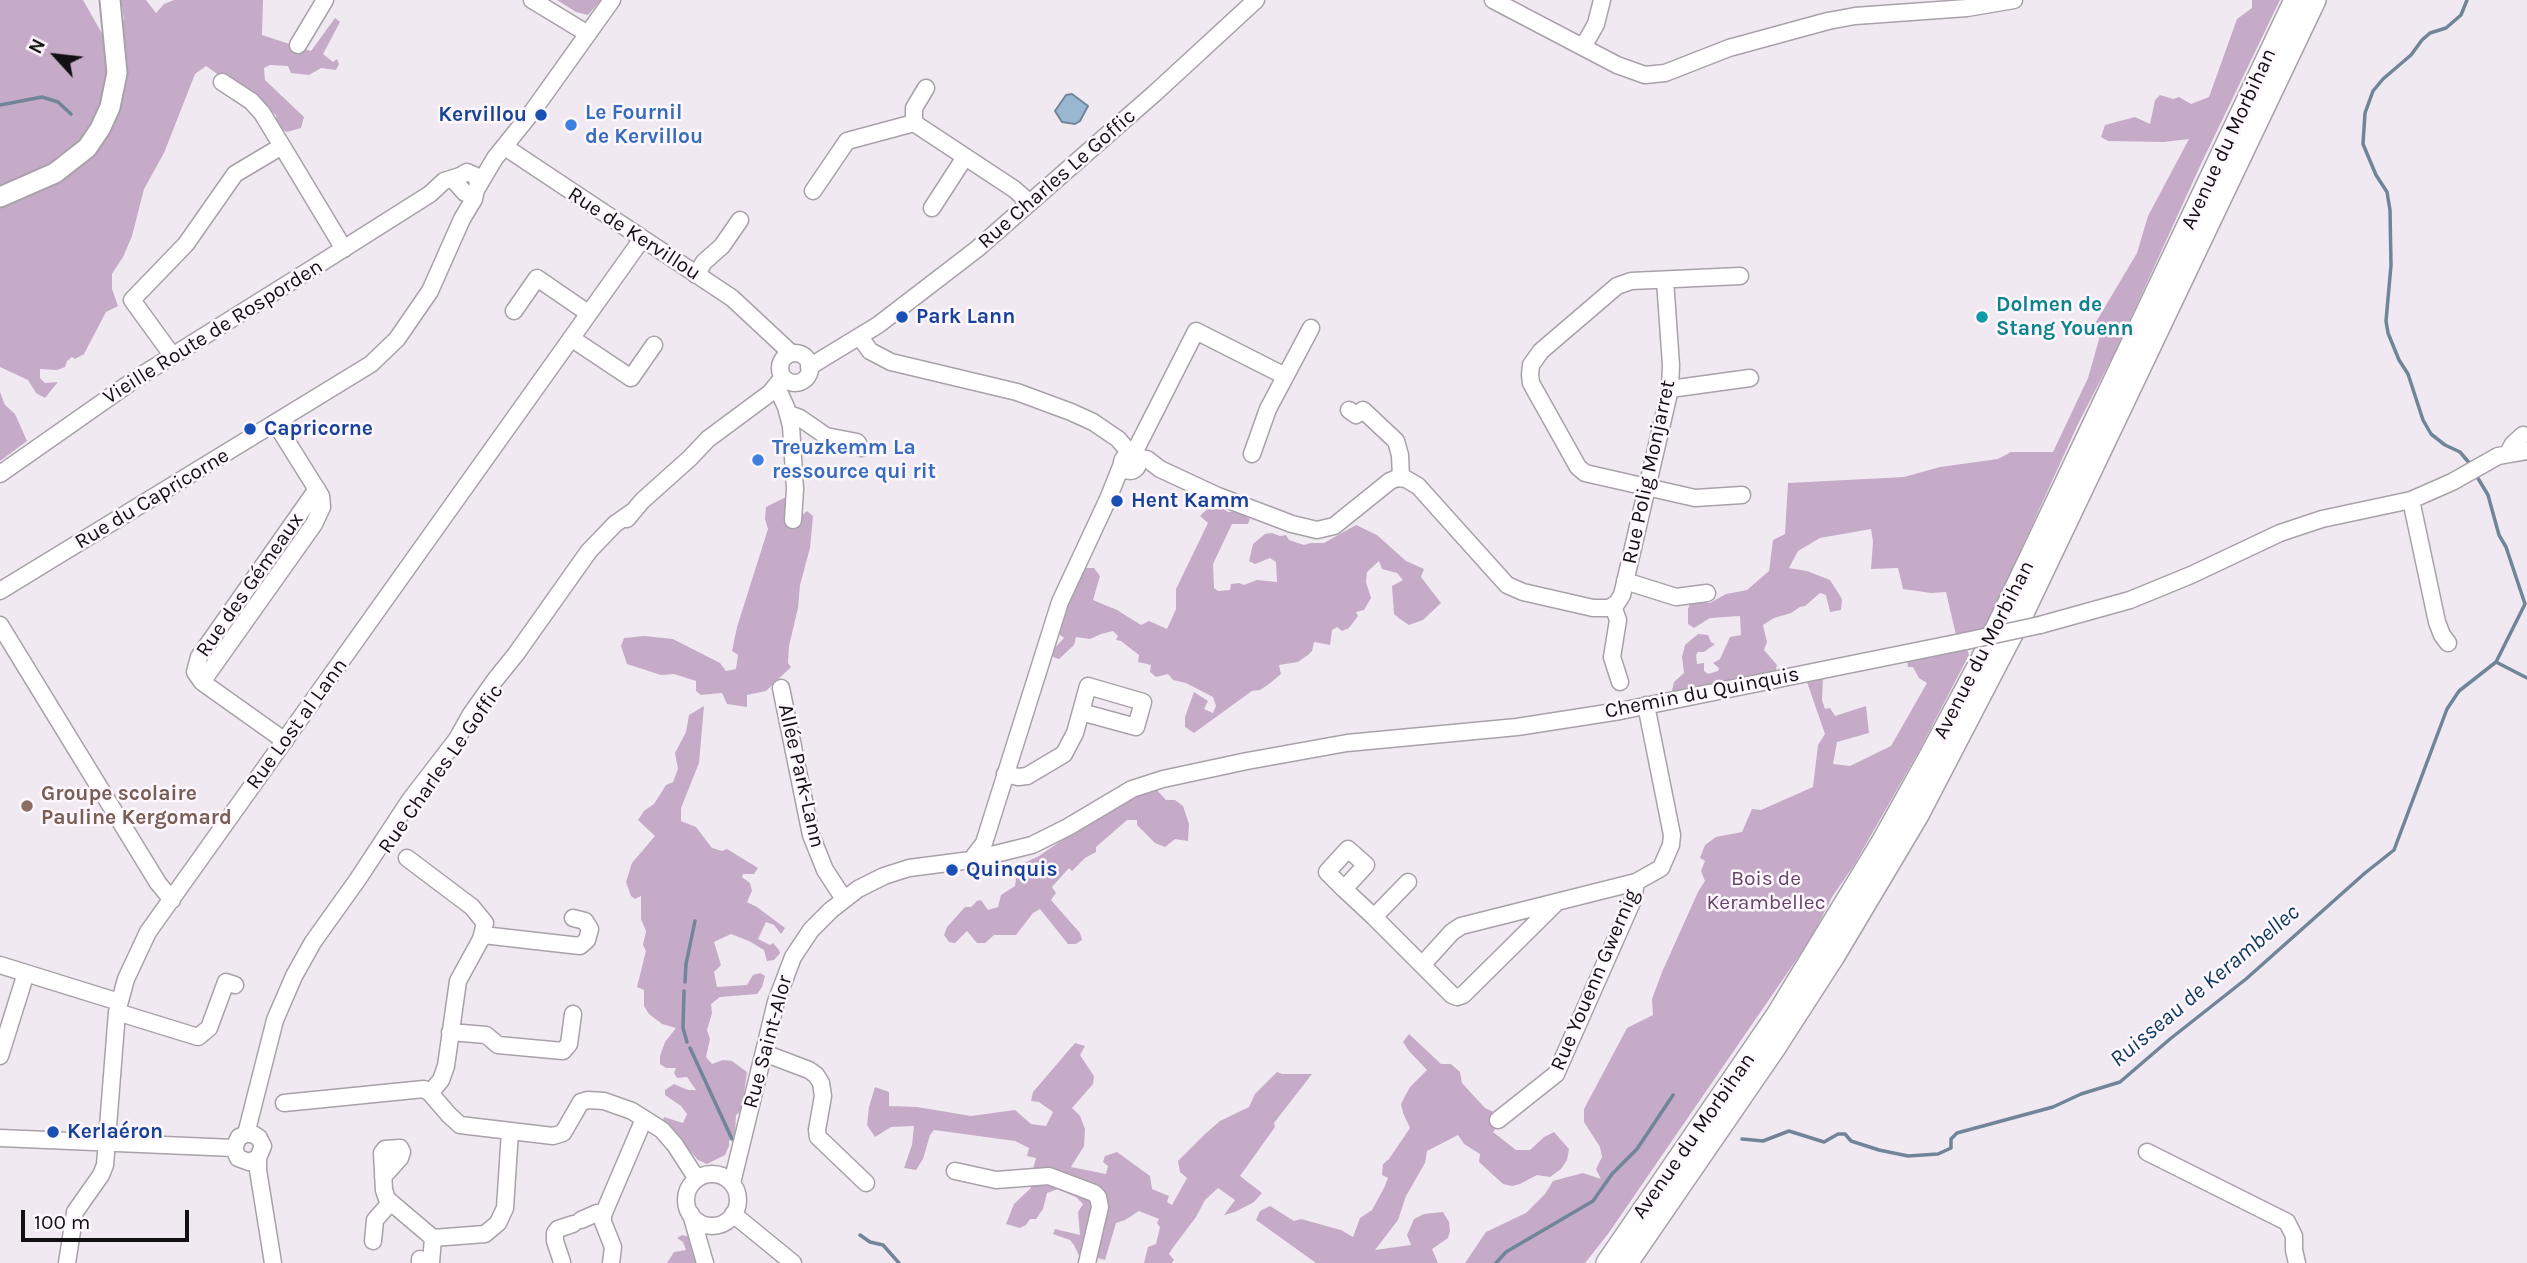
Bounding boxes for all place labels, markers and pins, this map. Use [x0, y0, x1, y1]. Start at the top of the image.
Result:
place label: Le Fournil de Kervillou [585, 100, 703, 150]
place label: Kervillou [438, 102, 527, 128]
marker: Kervillou [533, 107, 549, 123]
marker: Le Fournil de Kervillou [563, 117, 579, 133]
place label: Dolmen de Stang Youenn [1996, 292, 2134, 342]
place label: Park Lann [916, 304, 1015, 330]
marker: Park Lann [894, 309, 910, 325]
marker: Dolmen de Stang Youenn [1974, 309, 1990, 325]
place label: Capricorne [264, 416, 373, 442]
marker: Capricorne [242, 421, 258, 437]
place label: Treuzkemm La ressource qui rit [772, 435, 936, 485]
marker: Treuzkemm La ressource qui rit [750, 452, 766, 468]
place label: Hent Kamm [1131, 488, 1250, 514]
marker: Hent Kamm [1109, 493, 1125, 509]
place label: Groupe scolaire Pauline Kergomard [41, 781, 232, 831]
marker: Groupe scolaire Pauline Kergomard [19, 798, 35, 814]
place label: Quinquis [966, 857, 1057, 883]
marker: Quinquis [944, 862, 960, 878]
place label: Kerlaéron [67, 1119, 163, 1145]
marker: Kerlaéron [45, 1124, 61, 1140]

